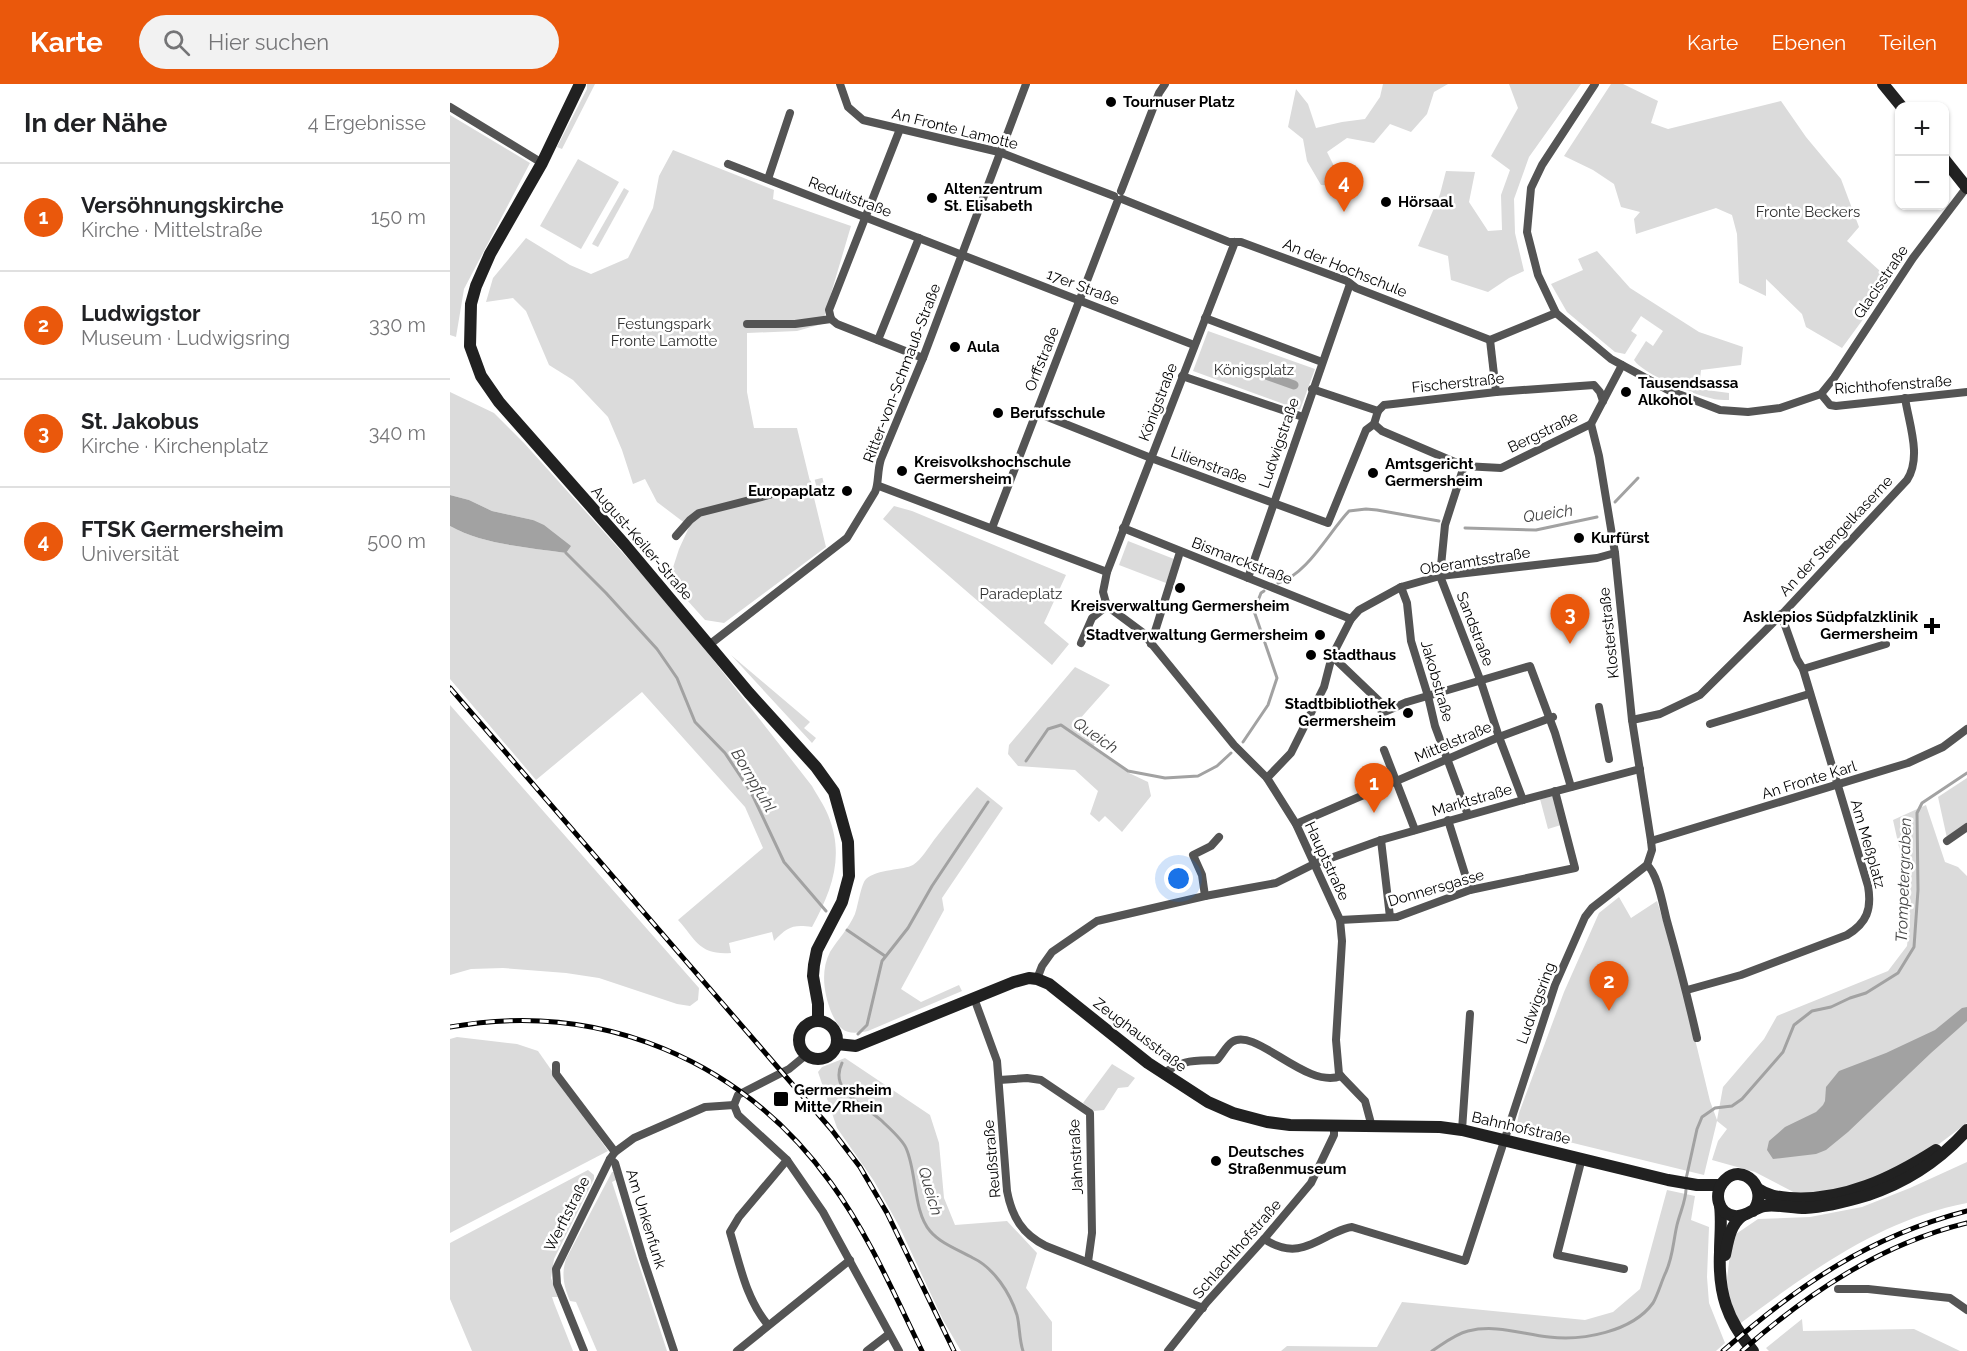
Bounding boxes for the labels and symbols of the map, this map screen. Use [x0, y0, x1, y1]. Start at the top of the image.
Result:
place label: Tournuser Platz [1123, 93, 1235, 111]
marker: Tournuser Platz [1104, 95, 1118, 109]
street label: An Fronte Lamotte [890, 105, 1020, 153]
pin: 4 [1324, 162, 1364, 212]
street label: Reduitstraße [806, 173, 894, 221]
place label: Altenzentrum St. Elisabeth [944, 180, 1043, 215]
marker: Altenzentrum St. Elisabeth [925, 191, 939, 205]
place label: Hörsaal [1398, 193, 1454, 211]
marker: Hörsaal [1379, 195, 1393, 209]
park label: Fronte Beckers [1756, 203, 1860, 221]
street label: An der Hochschule [1280, 235, 1410, 301]
street label: Glacisstraße [1850, 242, 1912, 322]
street label: 17er Straße [1044, 265, 1122, 309]
street label: Ritter-von-Schmauß-Straße [859, 281, 945, 465]
park label: Festungspark Fronte Lamotte [611, 315, 718, 350]
street label: Orffstraße [1021, 324, 1063, 394]
place label: Aula [967, 338, 1000, 356]
marker: Aula [948, 340, 962, 354]
street label: Königstraße [1135, 360, 1181, 444]
park label: Königsplatz [1214, 361, 1294, 379]
street label: Fischerstraße [1411, 369, 1505, 397]
street label: Richthofenstraße [1834, 372, 1952, 398]
place label: Tausendsassa Alkohol [1638, 374, 1739, 409]
marker: Tausendsassa Alkohol [1619, 385, 1633, 399]
street label: Ludwigstraße [1255, 395, 1303, 491]
place label: Berufsschule [1010, 404, 1105, 422]
marker: Berufsschule [991, 406, 1005, 420]
street label: Bergstraße [1505, 407, 1581, 457]
street label: Lilienstraße [1168, 443, 1250, 487]
place label: Kreisvolkshochschule Germersheim [914, 453, 1071, 488]
place label: Amtsgericht Germersheim [1385, 455, 1483, 490]
marker: Kreisvolkshochschule Germersheim [895, 464, 909, 478]
marker: Amtsgericht Germersheim [1366, 466, 1380, 480]
street label: An der Stengelkaserne [1775, 472, 1897, 600]
street label: August-Keiler-Straße [588, 482, 697, 604]
place label: Europaplatz [748, 482, 835, 500]
marker: Europaplatz [840, 484, 854, 498]
water label: Queich [1522, 501, 1574, 526]
place label: Kurfürst [1591, 529, 1650, 547]
marker: Kurfürst [1572, 531, 1586, 545]
street label: Bismarckstraße [1189, 534, 1295, 589]
street label: Oberamtsstraße [1419, 543, 1532, 579]
marker: Kreisverwaltung Germersheim [1173, 581, 1187, 595]
park label: Paradeplatz [980, 585, 1062, 603]
street label: Klosterstraße [1595, 586, 1623, 679]
street label: Sandstraße [1453, 589, 1497, 669]
pin: 3 [1550, 594, 1590, 644]
place label: Kreisverwaltung Germersheim [1070, 597, 1290, 615]
place label: Asklepios Südpfalzklinik Germersheim [1743, 608, 1919, 643]
marker: Asklepios Südpfalzklinik Germersheim [1923, 617, 1941, 635]
place label: Stadtverwaltung Germersheim [1086, 626, 1308, 644]
marker: Stadtverwaltung Germersheim [1313, 628, 1327, 642]
street label: Jakobstraße [1417, 638, 1457, 724]
place label: Stadthaus [1323, 646, 1396, 664]
marker: Stadthaus [1304, 648, 1318, 662]
place label: Stadtbibliothek Germersheim [1285, 695, 1397, 730]
marker: Stadtbibliothek Germersheim [1401, 706, 1415, 720]
water label: Queich [1070, 713, 1122, 758]
street label: Mittelstraße [1412, 718, 1494, 766]
water label: Bornpfuhl [727, 745, 780, 815]
street label: An Fronte Karl [1759, 757, 1860, 803]
pin: 1 [1354, 764, 1394, 813]
street label: Marktstraße [1430, 780, 1514, 820]
street label: Am Meßplatz [1847, 797, 1889, 891]
water label: Trompetergraben [1892, 817, 1915, 943]
street label: Hauptstraße [1301, 819, 1353, 903]
your location [1164, 864, 1193, 893]
street label: Donnersgasse [1386, 866, 1486, 910]
street label: Ludwigsring [1513, 960, 1559, 1046]
pin: 2 [1590, 962, 1628, 1011]
street label: Zeughausstraße [1090, 994, 1190, 1076]
place label: Germersheim Mitte/Rhein [794, 1081, 892, 1116]
marker: Germersheim Mitte/Rhein [772, 1090, 790, 1108]
street label: Bahnhofstraße [1470, 1108, 1572, 1148]
street label: Reußstraße [980, 1119, 1004, 1199]
street label: Jahnstraße [1065, 1119, 1087, 1195]
place label: Deutsches Straßenmuseum [1228, 1143, 1346, 1178]
marker: Deutsches Straßenmuseum [1209, 1154, 1223, 1168]
water label: Queich [915, 1165, 947, 1218]
street label: Am Unkenfunk [622, 1167, 670, 1271]
street label: Werftstraße [540, 1173, 594, 1254]
street label: Schlachthofstraße [1189, 1196, 1285, 1302]

